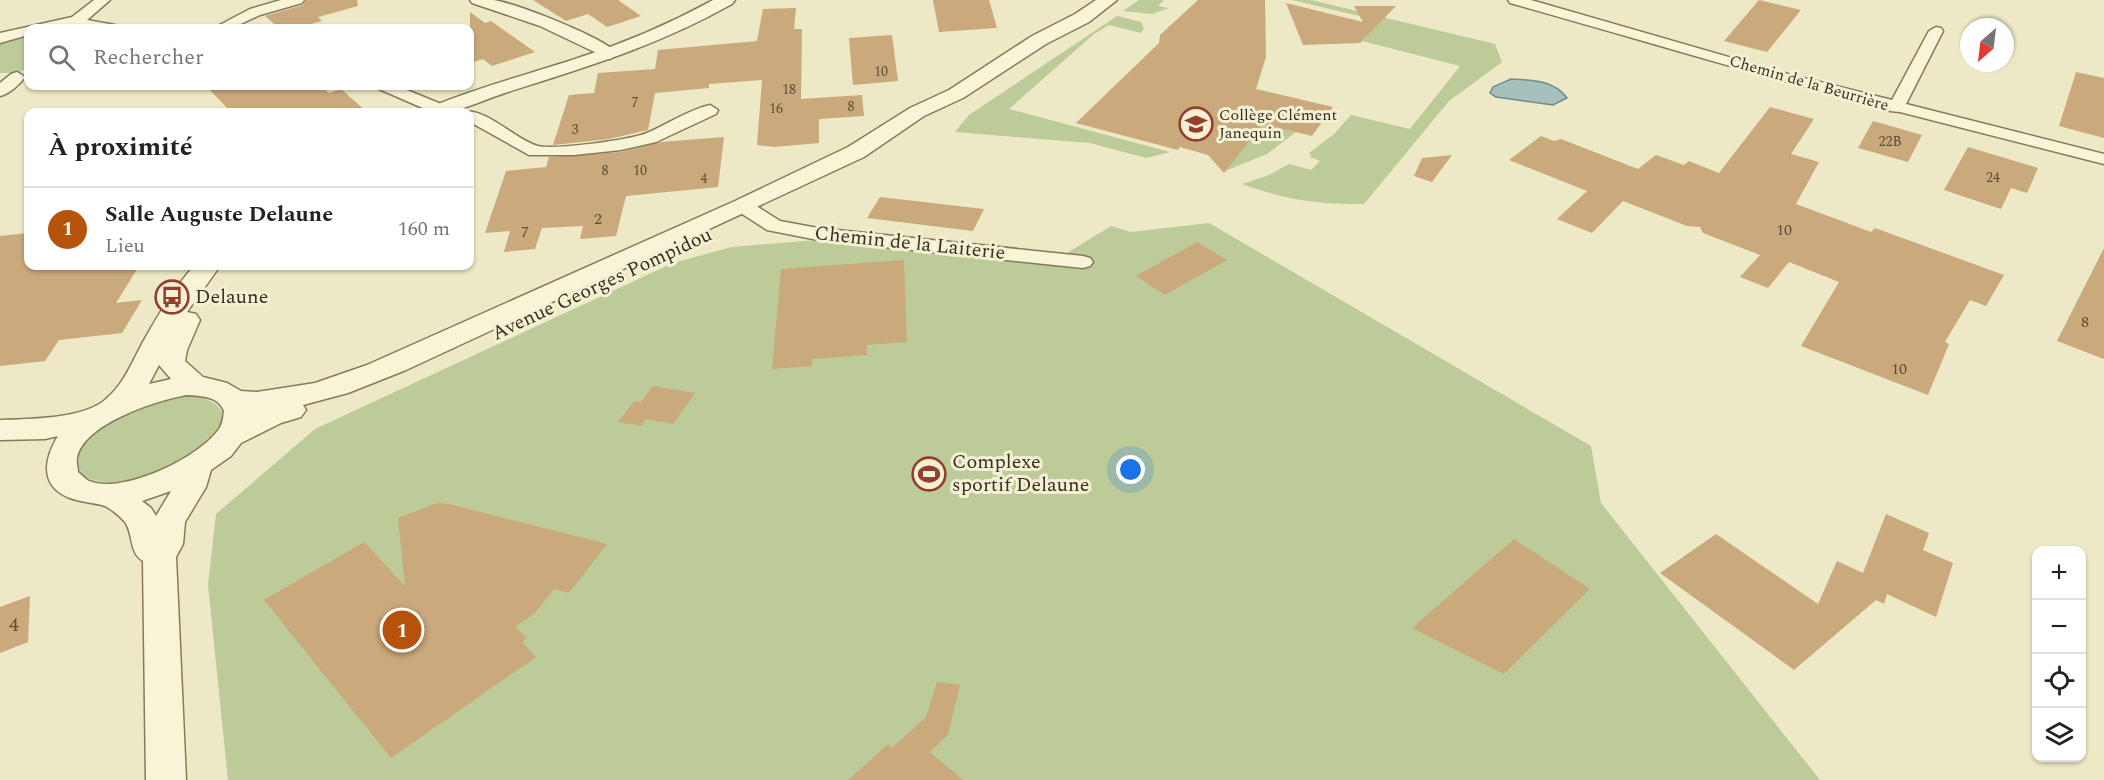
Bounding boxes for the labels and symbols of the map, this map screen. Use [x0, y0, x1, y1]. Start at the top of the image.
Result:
north arrow [1960, 18, 2014, 72]
street label: Chemin de la Beurrière [1726, 49, 1892, 117]
house number: 10 [874, 61, 888, 82]
house number: 18 [782, 79, 796, 100]
house number: 7 [632, 92, 639, 113]
house number: 8 [848, 96, 855, 117]
house number: 16 [769, 98, 783, 119]
place label: Collège Clément Janequin [1219, 103, 1338, 145]
school or university icon: Collège Clément Janequin [1178, 106, 1214, 142]
house number: 3 [572, 119, 579, 140]
house number: 22B [1878, 131, 1902, 152]
house number: 8 [602, 160, 609, 181]
house number: 10 [633, 160, 647, 181]
house number: 24 [1986, 167, 2000, 188]
house number: 4 [701, 168, 708, 189]
house number: 2 [594, 207, 602, 231]
street label: Chemin de la Laiterie [813, 218, 1007, 268]
house number: 10 [1776, 218, 1792, 242]
street label: Avenue Georges Pompidou [487, 220, 717, 348]
house number: 7 [521, 220, 529, 244]
bus stop icon: Delaune [154, 279, 190, 315]
place label: Delaune [195, 282, 268, 312]
house number: 8 [2081, 310, 2089, 334]
house number: 10 [1891, 357, 1907, 381]
place label: Complexe sportif Delaune [952, 447, 1089, 500]
your location [1116, 455, 1145, 484]
sports icon: Complexe sportif Delaune [911, 456, 947, 492]
pin: 1 [382, 608, 422, 652]
house number: 4 [9, 610, 19, 640]

